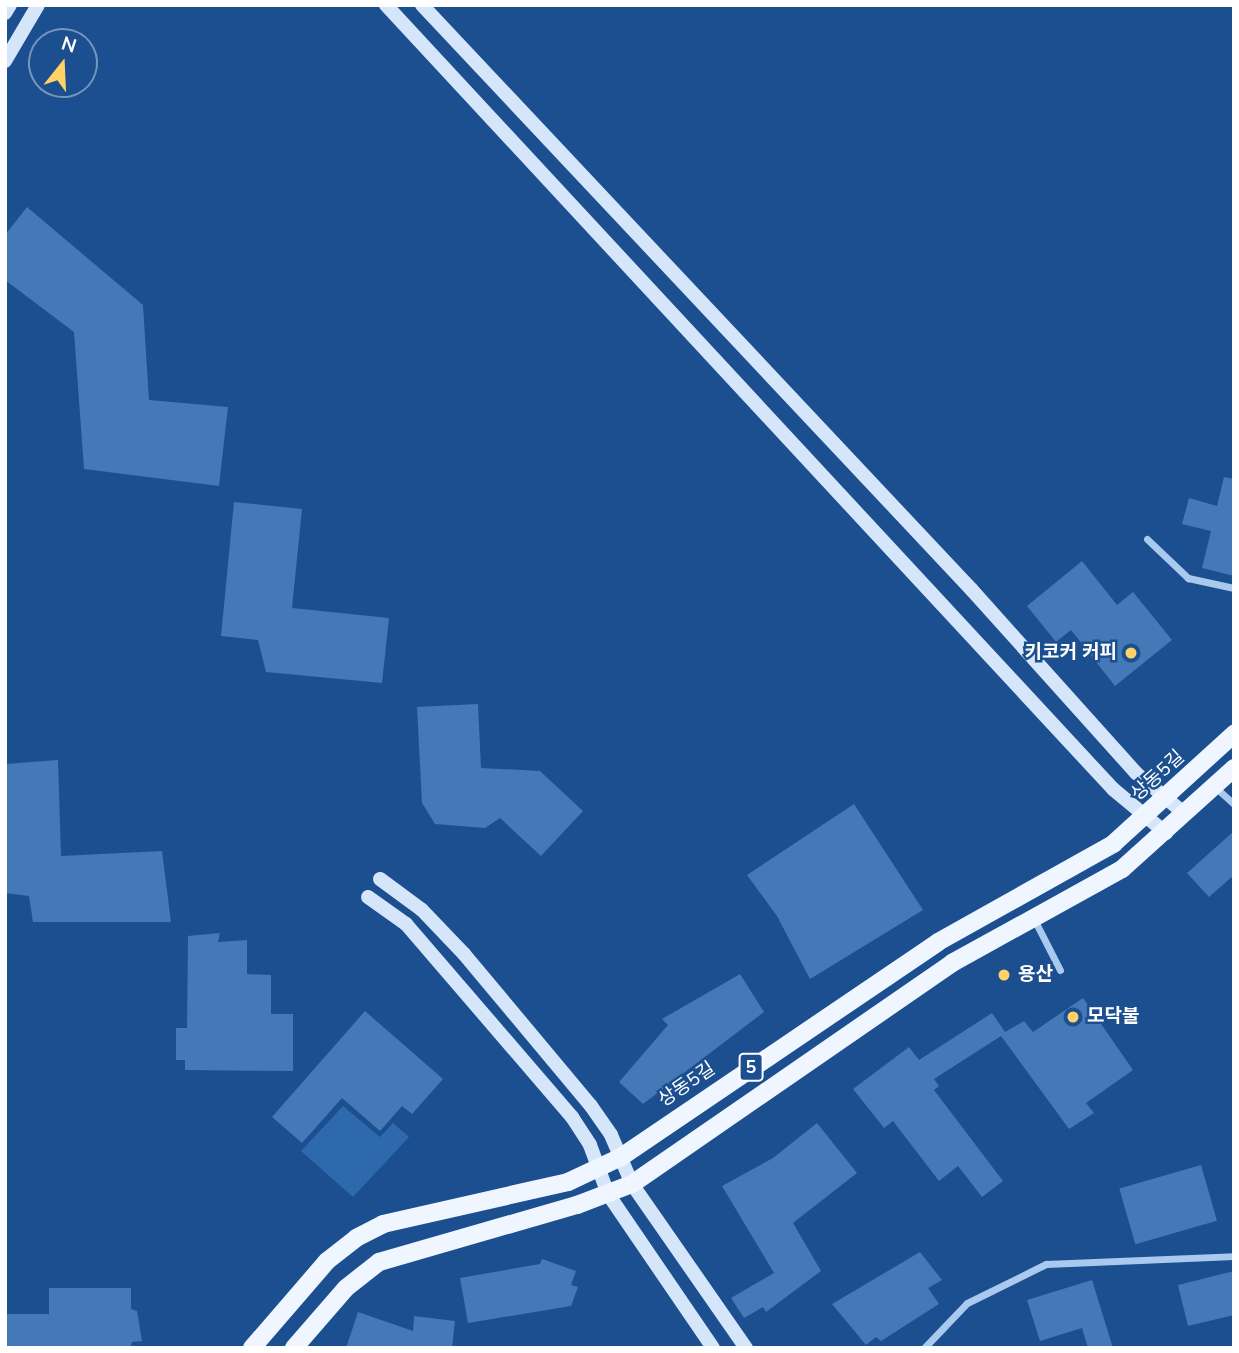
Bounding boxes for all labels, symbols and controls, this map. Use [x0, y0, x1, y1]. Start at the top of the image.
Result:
north arrow [28, 28, 98, 98]
text: N [58, 30, 80, 59]
place label: 키코커 커피 [1024, 642, 1117, 664]
marker: 키코커 커피 [1123, 645, 1139, 661]
street label: 상동5길 [1127, 746, 1189, 806]
place label: 용산 [1018, 964, 1053, 986]
marker: 용산 [996, 967, 1012, 983]
place label: 모닥불 [1087, 1006, 1139, 1028]
marker: 모닥불 [1065, 1009, 1081, 1025]
road number: 5 [737, 1052, 765, 1082]
street label: 상동5길 [654, 1058, 720, 1112]

